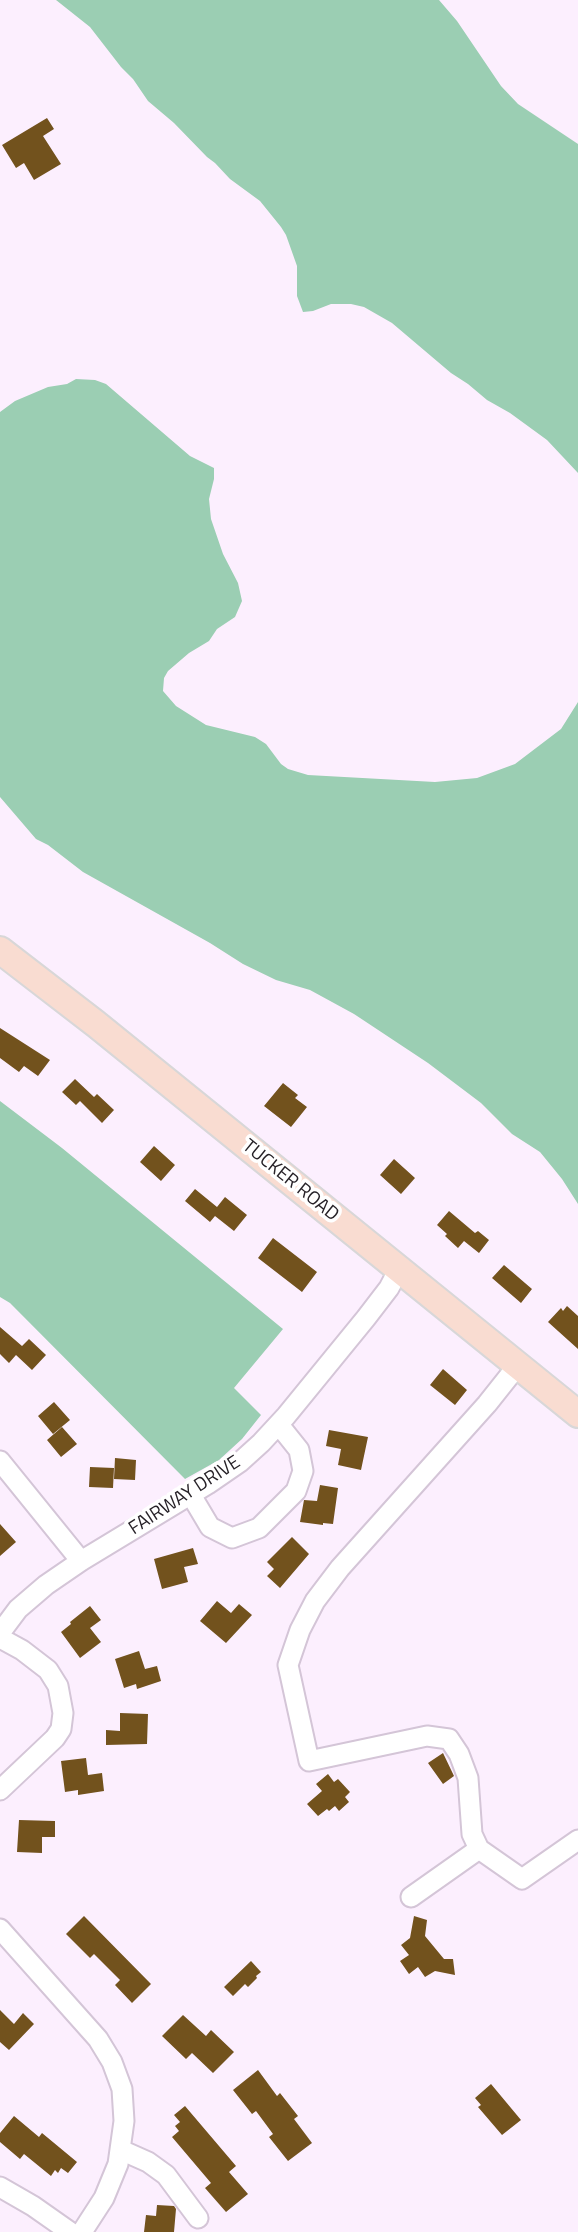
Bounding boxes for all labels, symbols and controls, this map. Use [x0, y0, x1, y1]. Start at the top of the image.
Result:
street label: TUCKER ROAD [237, 1135, 343, 1227]
street label: FAIRWAY DRIVE [125, 1451, 245, 1541]

